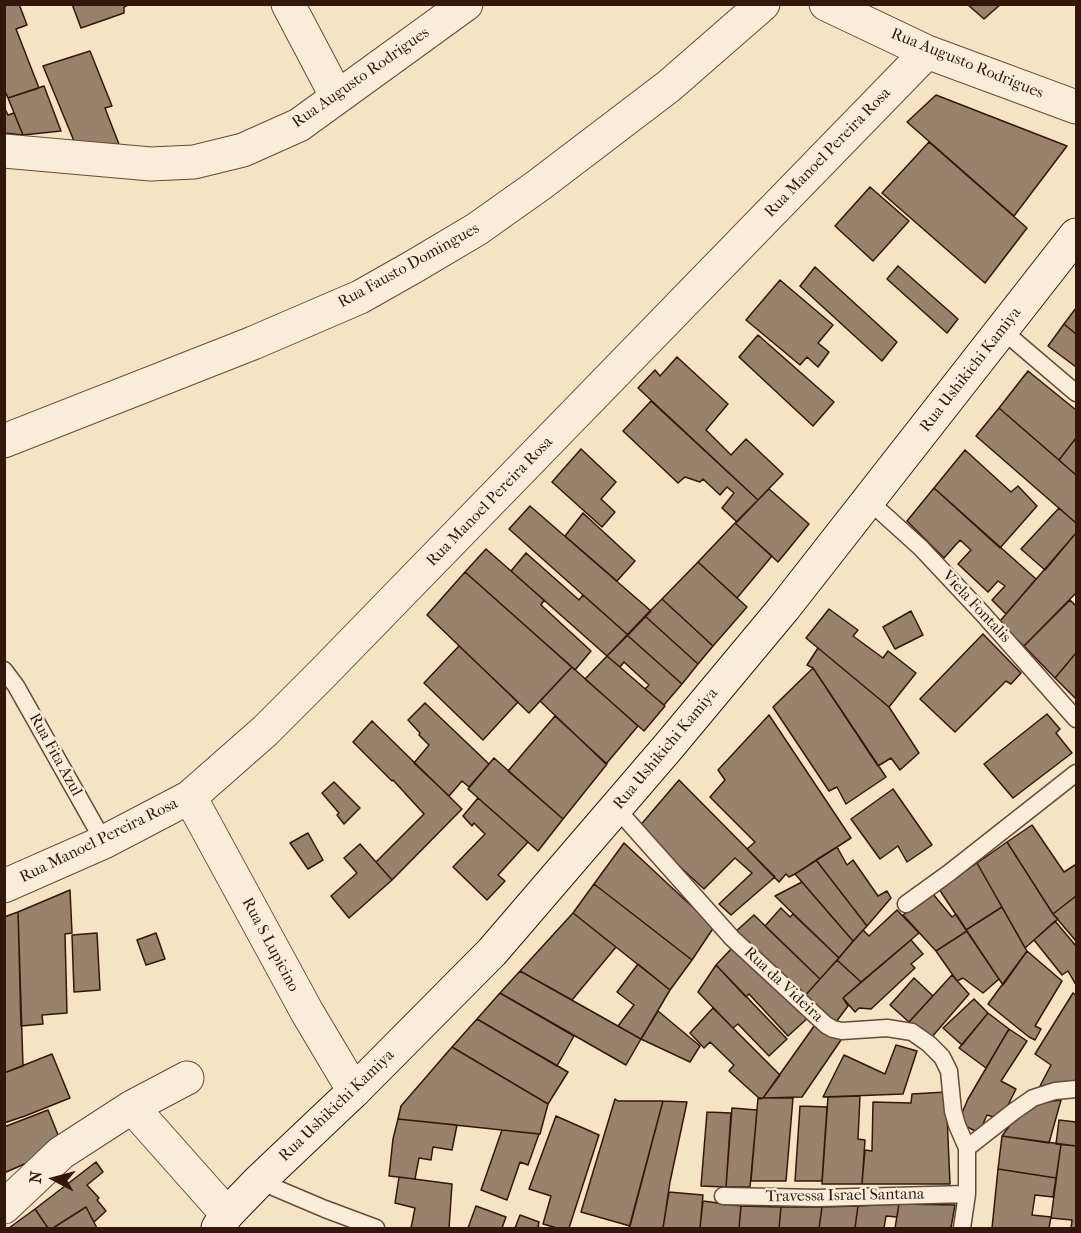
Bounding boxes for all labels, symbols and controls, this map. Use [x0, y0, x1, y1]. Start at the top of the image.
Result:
street label: Rua Augusto Rodrigues [289, 23, 433, 133]
street label: Rua Augusto Rodrigues [888, 25, 1046, 103]
street label: Rua Manoel Pereira Rosa [761, 84, 895, 222]
street label: Rua Fausto Domingues [335, 219, 483, 313]
street label: Rua Ushikichi Kamiya [916, 304, 1026, 436]
street label: Rua Manoel Pereira Rosa [423, 433, 557, 571]
street label: Viela Fontalis [938, 567, 1014, 647]
street label: Rua Ushikichi Kamiya [609, 684, 723, 814]
street label: Rua Fita Azul [24, 710, 86, 800]
street label: Rua Manoel Pereira Rosa [17, 794, 181, 888]
street label: Rua S Lupicino [237, 895, 303, 995]
street label: Rua da Videira [739, 943, 827, 1027]
street label: Rua Ushikichi Kamiya [275, 1046, 399, 1166]
north arrow [24, 1149, 84, 1209]
text: N [26, 1170, 46, 1184]
street label: Travessa Israel Santana [766, 1185, 924, 1207]

